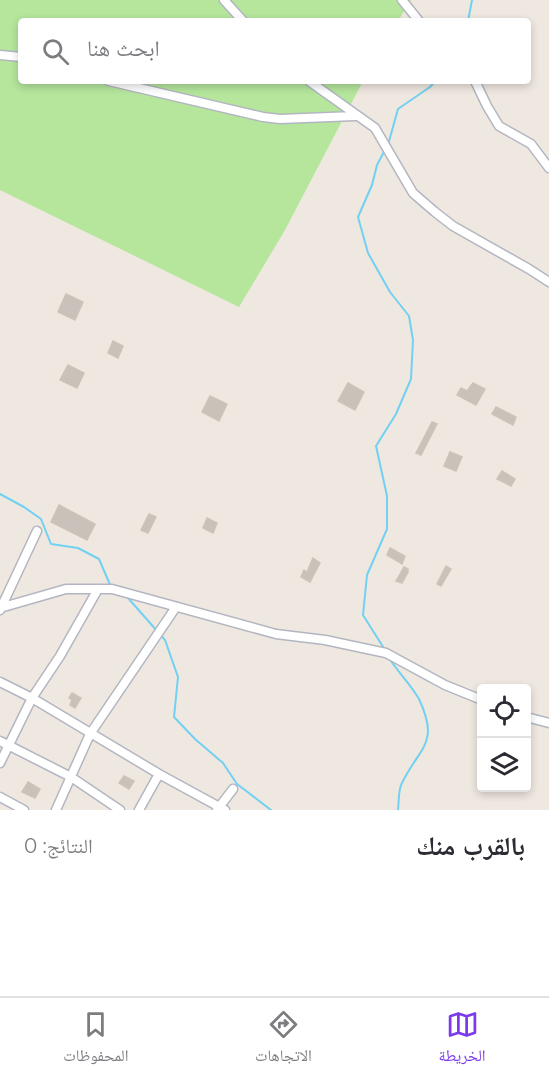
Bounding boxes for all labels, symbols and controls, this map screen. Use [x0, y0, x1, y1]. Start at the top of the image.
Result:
search box [18, 18, 531, 84]
icon: search [39, 35, 72, 68]
text: ابحث هنا [87, 35, 160, 62]
map controls [477, 684, 531, 792]
button: locate [477, 684, 531, 738]
button: layers [477, 738, 531, 792]
text: بالقرب منك [416, 830, 525, 862]
text: النتائج: 0 [24, 834, 93, 858]
tab: المحفوظات [63, 1008, 128, 1071]
tab: الاتجاهات [255, 1008, 312, 1071]
tab: الخريطة [439, 1008, 486, 1071]

